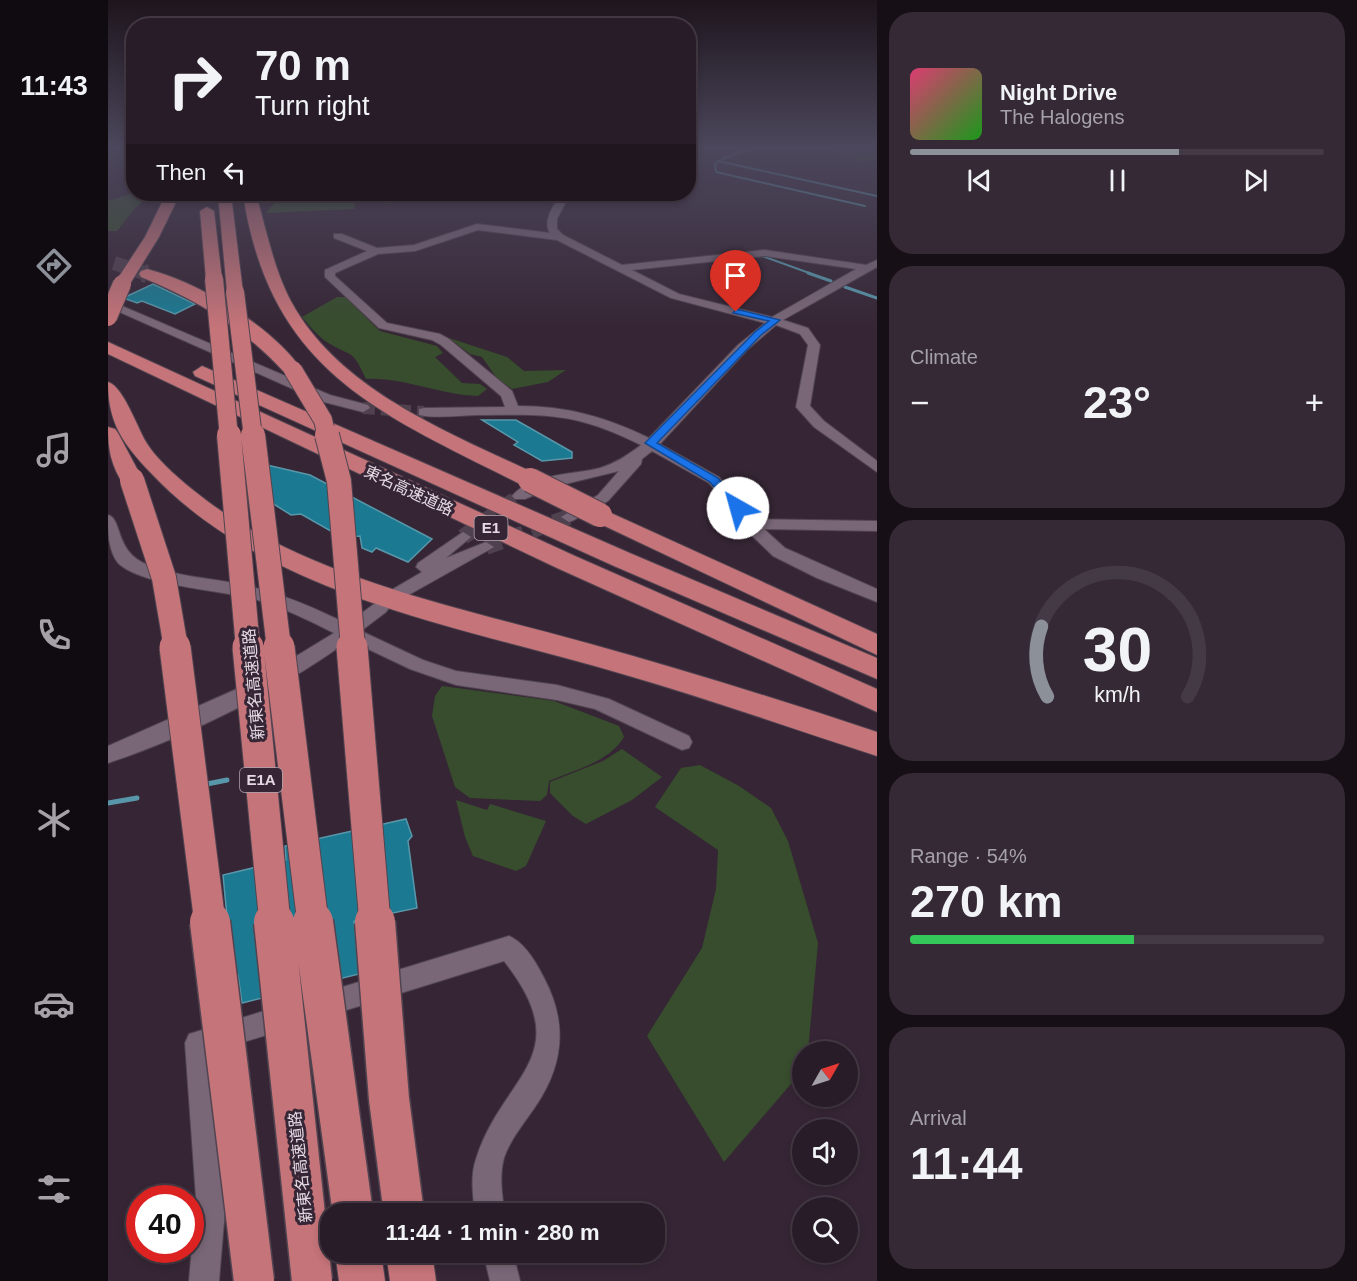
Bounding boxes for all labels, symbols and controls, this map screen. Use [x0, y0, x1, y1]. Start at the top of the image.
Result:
icon: right [156, 42, 234, 120]
text: 70 m [255, 42, 351, 89]
text: 11:43 [20, 71, 88, 101]
text: Night Drive [1000, 80, 1117, 105]
text: Turn right [255, 91, 370, 121]
text: The Halogens [1000, 106, 1125, 128]
icon: left [218, 156, 251, 189]
text: Then [156, 160, 206, 185]
icon: previous [963, 164, 996, 197]
icon: pause [1101, 164, 1134, 197]
icon: next [1239, 164, 1272, 197]
icon: directions [33, 245, 75, 287]
pin [710, 250, 761, 312]
icon: arrive [719, 259, 752, 292]
text: Climate [910, 346, 978, 368]
text: 23° [1083, 377, 1151, 428]
text: − [910, 384, 929, 421]
text: + [1305, 384, 1324, 421]
icon: music [33, 429, 75, 471]
street label: 東名高速道路 [362, 462, 456, 518]
position arrow [706, 476, 770, 540]
road number: E1 [474, 516, 508, 540]
icon: phone [33, 614, 75, 656]
text: 30 [1082, 616, 1152, 685]
street label: 新東名高速道路 [240, 627, 267, 740]
text: km/h [1094, 684, 1140, 708]
road number: E1A [240, 768, 282, 792]
icon: climate [33, 799, 75, 841]
text: Range · 54% [910, 845, 1027, 867]
text: 270 km [910, 876, 1063, 927]
icon: car [33, 983, 75, 1025]
north arrow [792, 1041, 858, 1107]
map controls [792, 1041, 858, 1263]
text: Arrival [910, 1107, 967, 1129]
street label: 新東名高速道路 [286, 1110, 315, 1224]
button: sound [792, 1119, 858, 1185]
text: 11:44 [910, 1138, 1023, 1189]
icon: filters [33, 1168, 75, 1210]
speed limit sign: 40 [126, 1185, 204, 1263]
button: search [792, 1197, 858, 1263]
text: 11:44 · 1 min · 280 m [386, 1220, 600, 1245]

